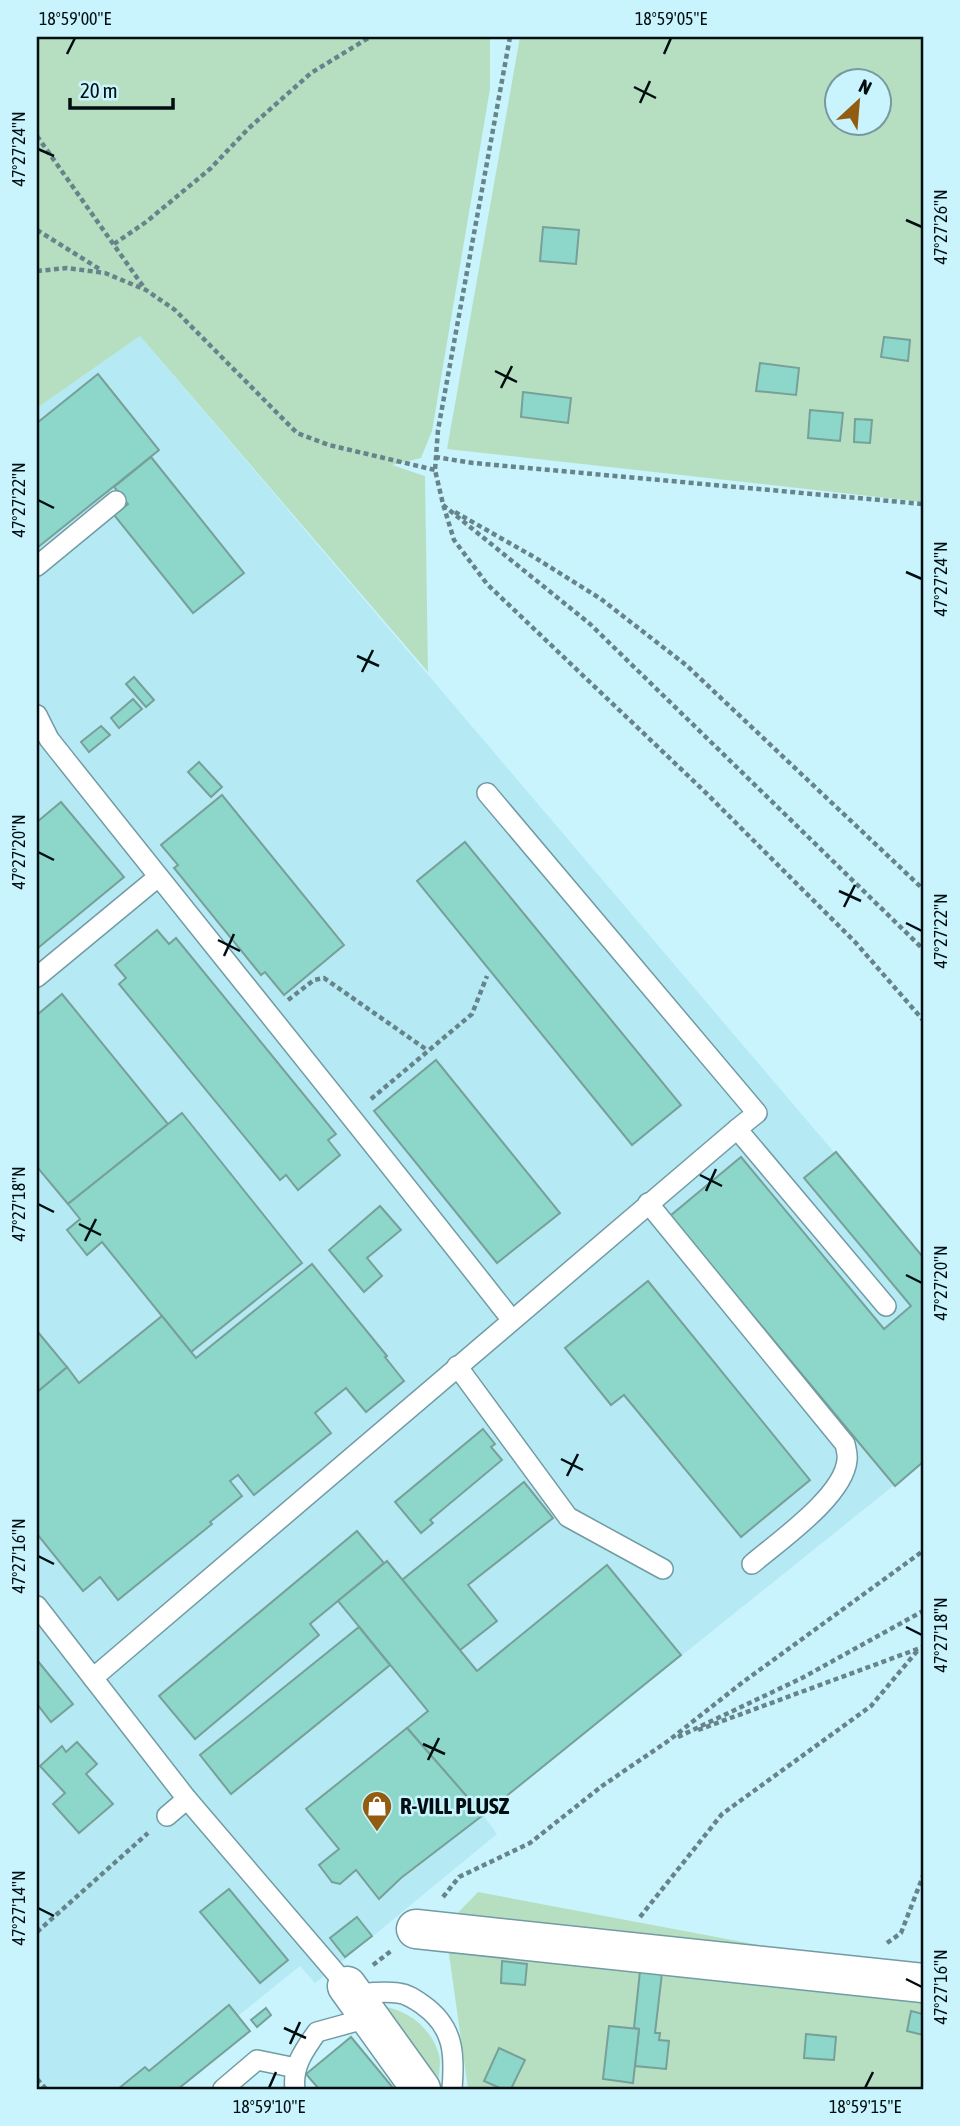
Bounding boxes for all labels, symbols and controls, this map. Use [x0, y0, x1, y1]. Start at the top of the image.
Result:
text: 18°59'00"E [39, 8, 111, 29]
text: 18°59'05"E [635, 8, 707, 29]
scale bar [70, 66, 173, 110]
north arrow [824, 66, 894, 136]
text: N [856, 74, 875, 99]
text: 20 m [80, 78, 118, 102]
text: 47°27'24"N [8, 111, 29, 187]
text: 47°27'26"N [930, 189, 951, 265]
text: 47°27'22"N [8, 462, 29, 538]
text: 47°27'24"N [930, 541, 951, 617]
text: 47°27'20"N [8, 814, 29, 890]
text: 47°27'22"N [930, 893, 951, 969]
text: 47°27'18"N [8, 1166, 29, 1242]
text: 47°27'20"N [930, 1245, 951, 1321]
text: 47°27'16"N [8, 1518, 29, 1594]
text: 47°27'18"N [930, 1597, 951, 1673]
shop icon: R-VILL PLUSZ [360, 1789, 394, 1833]
place label: R-VILL PLUSZ [400, 1793, 510, 1819]
text: 47°27'14"N [8, 1870, 29, 1946]
text: 47°27'16"N [930, 1949, 951, 2025]
text: 18°59'10"E [233, 2096, 305, 2117]
text: 18°59'15"E [829, 2096, 901, 2117]

